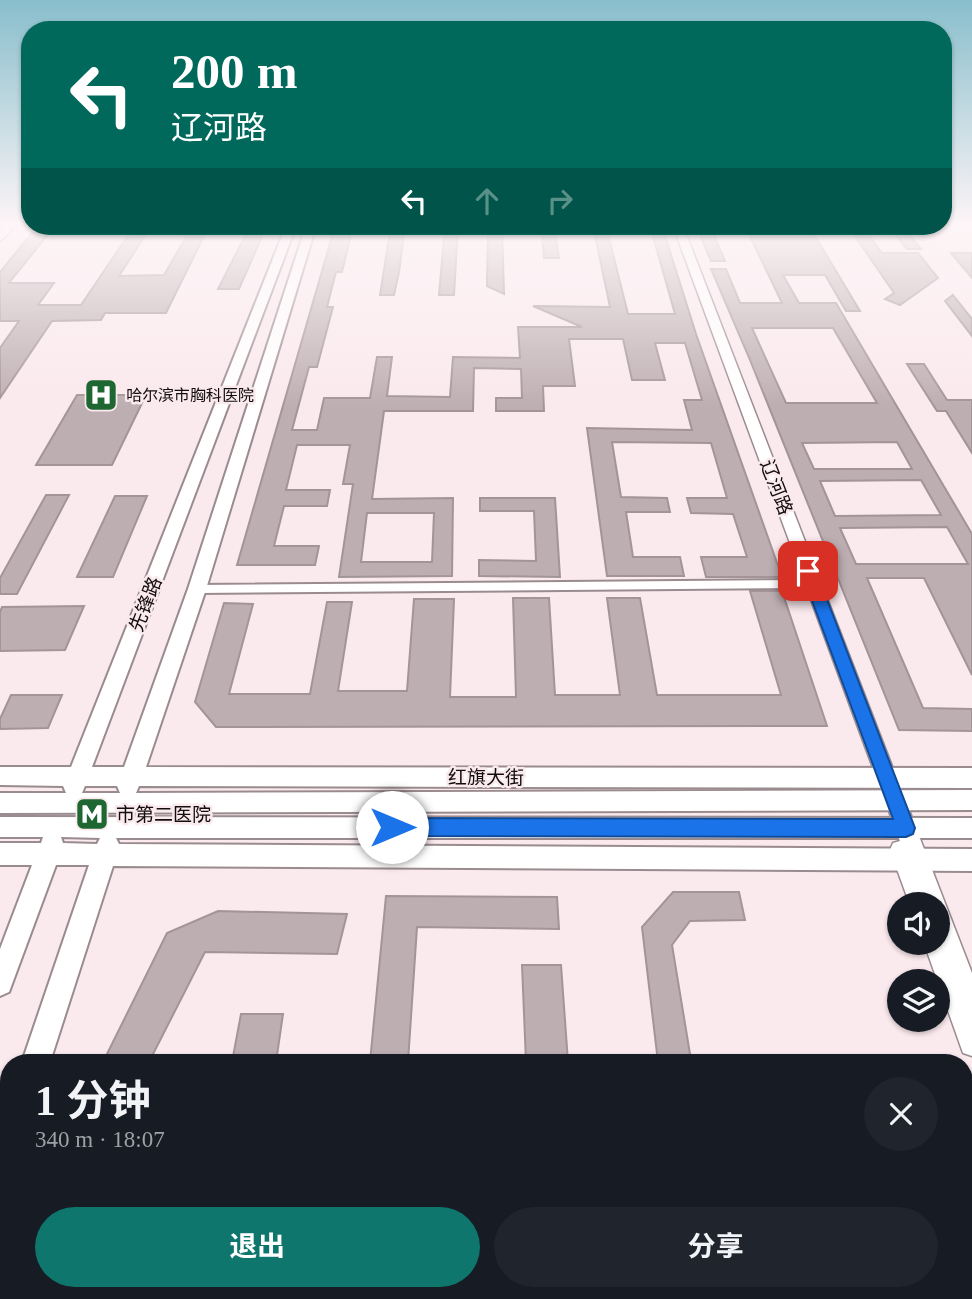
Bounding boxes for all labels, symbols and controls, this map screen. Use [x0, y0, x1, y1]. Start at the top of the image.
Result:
text: 200 m [171, 44, 298, 99]
icon: left [56, 49, 147, 140]
text: 辽河路 [171, 110, 267, 146]
icon: left [395, 182, 433, 220]
icon: ahead [468, 182, 506, 220]
icon: right [541, 182, 579, 220]
hospital icon: 哈尔滨市胸科医院 [82, 376, 120, 414]
place label: 哈尔滨市胸科医院 [126, 387, 254, 404]
street label: 辽河路 [757, 457, 797, 518]
pin [778, 541, 838, 601]
icon: arrive [789, 552, 827, 590]
street label: 先锋路 [125, 574, 165, 635]
street label: 红旗大街 [448, 767, 524, 788]
position arrow [355, 790, 429, 864]
metro station icon: 市第二医院 [73, 795, 111, 833]
place label: 市第二医院 [116, 804, 211, 825]
map controls [887, 892, 950, 1032]
button: sound [887, 892, 950, 955]
button: layers [887, 969, 950, 1032]
button: close [864, 1077, 938, 1151]
text: 1 分钟 [35, 1078, 151, 1124]
text: 340 m · 18:07 [35, 1127, 165, 1152]
button: 退出 [35, 1207, 480, 1287]
button: 分享 [494, 1207, 938, 1287]

